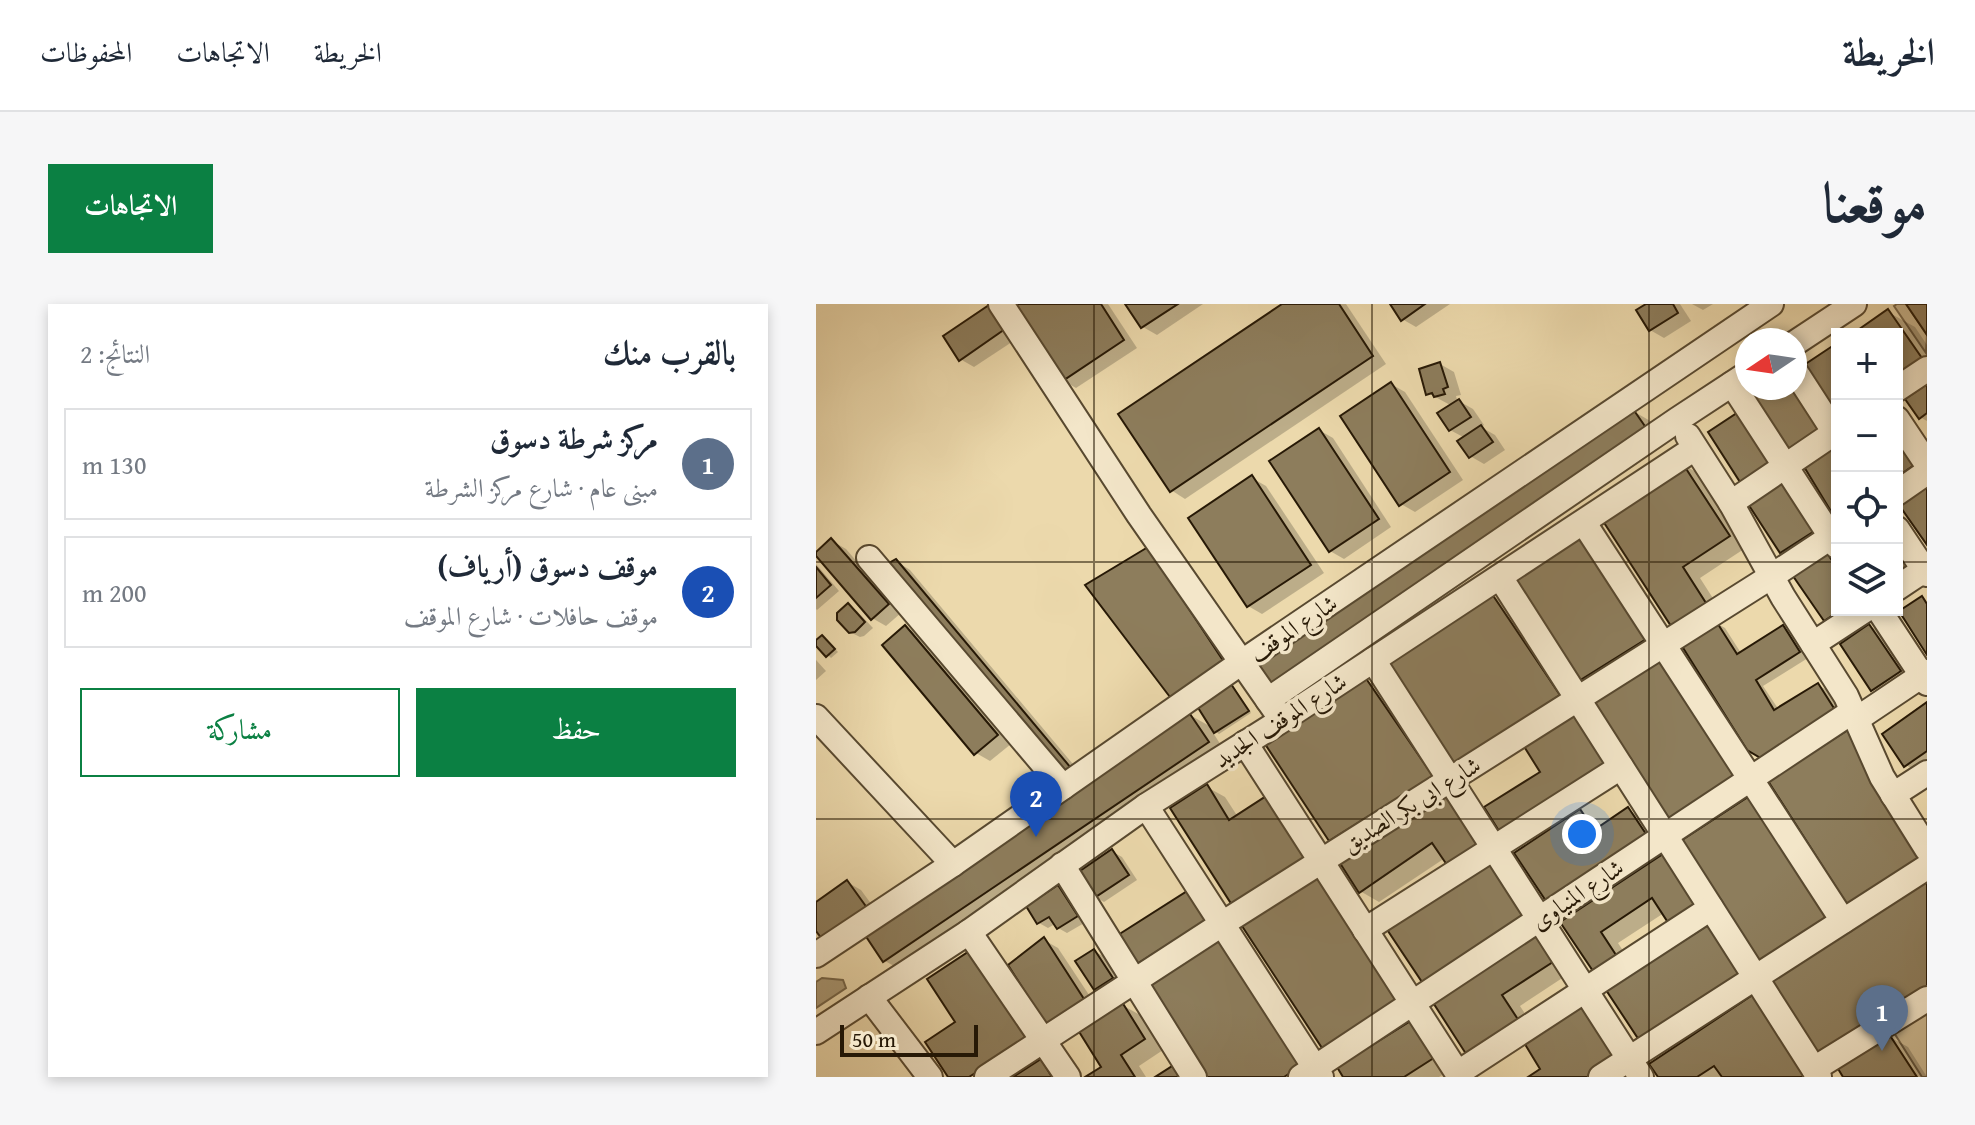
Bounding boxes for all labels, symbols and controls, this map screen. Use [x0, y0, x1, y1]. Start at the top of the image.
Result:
text: الخريطة [1843, 23, 1935, 79]
text: المحفوظات [40, 31, 132, 72]
text: الاتجاهات [176, 31, 270, 72]
text: الخريطة [314, 31, 382, 72]
text: موقعنا [1822, 160, 1927, 243]
button: الاتجاهات [48, 164, 213, 253]
text: بالقرب منك [603, 327, 736, 376]
north arrow [1735, 328, 1807, 400]
map controls [1831, 328, 1903, 616]
button: + [1831, 328, 1903, 400]
text: النتائج: 2 [80, 334, 150, 373]
button: − [1831, 400, 1903, 472]
text: مركز شرطة دسوق [490, 416, 658, 460]
text: 130 m [82, 445, 147, 484]
text: 1 [701, 445, 715, 484]
text: مبنى عام · شارع مركز الشرطة [425, 468, 658, 507]
button: locate [1831, 472, 1903, 544]
text: موقف دسوق (أرياف) [437, 544, 658, 588]
button: layers [1831, 544, 1903, 616]
text: 200 m [82, 573, 147, 612]
text: 2 [701, 573, 715, 612]
street label: شارع الموقف [1242, 585, 1346, 673]
text: موقف حافلات · شارع الموقف [404, 596, 658, 635]
street label: شارع الموقف الجديد [1206, 664, 1355, 779]
button: مشاركة [80, 688, 400, 777]
button: حفظ [416, 688, 736, 777]
street label: شارع ابى بكر الصديق [1335, 747, 1489, 863]
pin: 2 [1010, 771, 1062, 837]
your location [1562, 814, 1602, 854]
street label: شارع المنياوى [1523, 850, 1632, 941]
pin: 1 [1856, 985, 1908, 1051]
scale bar [840, 1021, 978, 1057]
text: 50 m [852, 1023, 896, 1055]

